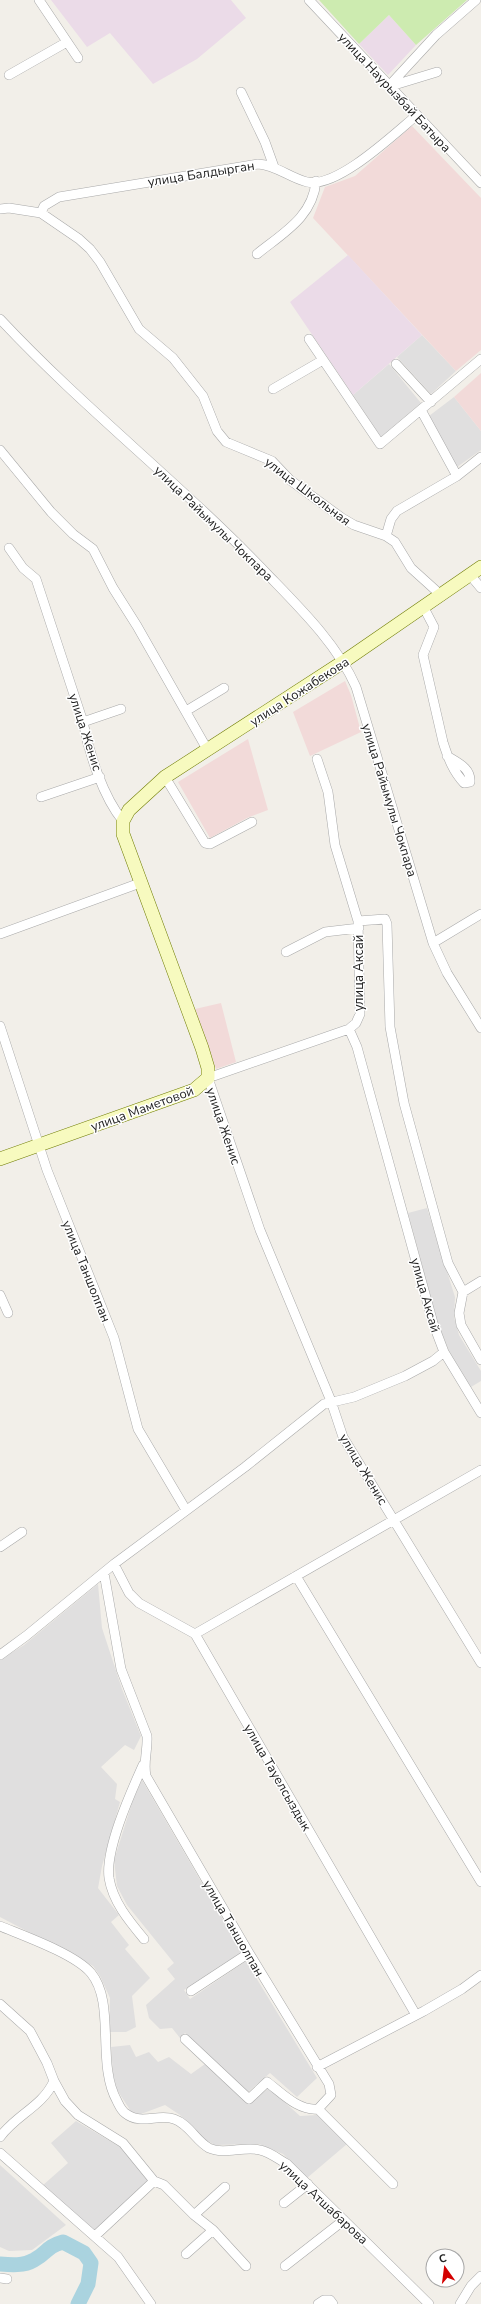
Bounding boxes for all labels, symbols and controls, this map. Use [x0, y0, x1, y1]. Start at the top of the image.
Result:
street label: улица Наурызбай Батыра [334, 29, 455, 157]
street label: улица Балдырган [146, 157, 256, 191]
street label: улица Школьная [261, 453, 354, 530]
street label: улица Райымулы Чокпара [150, 462, 277, 586]
street label: улица Кожабекова [246, 653, 353, 731]
street label: улица Женис [64, 691, 106, 773]
street label: улица Райымулы Чокпара [357, 721, 421, 879]
street label: улица Аксай [350, 935, 368, 1011]
street label: улица Маметовой [88, 1082, 196, 1136]
street label: улица Женис [201, 1085, 245, 1167]
street label: улица Таншолпан [57, 1218, 115, 1325]
street label: улица Аксай [406, 1256, 444, 1335]
street label: улица Женис [335, 1430, 392, 1509]
street label: улица Тауелсыздык [239, 1721, 315, 1834]
street label: улица Таншолпан [198, 1877, 268, 1980]
street label: улица Атшабарова [275, 2157, 372, 2249]
north arrow [425, 2248, 465, 2288]
text: С [437, 2250, 449, 2267]

